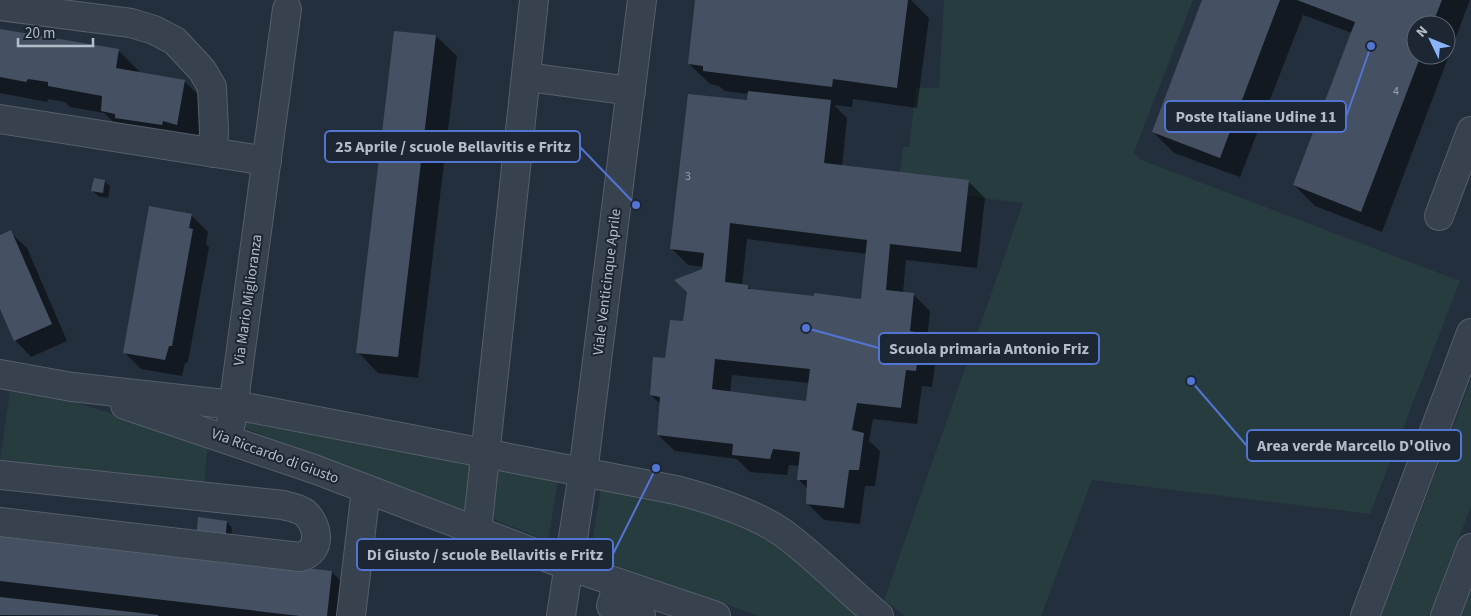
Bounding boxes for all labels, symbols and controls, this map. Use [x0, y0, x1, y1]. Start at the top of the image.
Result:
scale bar [18, 15, 92, 47]
north arrow [1406, 15, 1456, 65]
text: N [1412, 22, 1433, 42]
text: 20 m [25, 23, 55, 44]
house number: 4 [1393, 83, 1399, 100]
callout: Poste Italiane Udine 11 [1165, 101, 1346, 132]
text: Poste Italiane Udine 11 [1176, 106, 1336, 128]
callout: 25 Aprile / scuole Bellavitis e Fritz [325, 131, 580, 162]
text: 25 Aprile / scuole Bellavitis e Fritz [335, 136, 571, 158]
house number: 3 [685, 168, 691, 185]
street label: Viale Venticinque Aprile [588, 208, 626, 356]
street label: Via Mario Miglioranza [228, 233, 268, 367]
callout: Scuola primaria Antonio Friz [879, 333, 1099, 364]
text: Scuola primaria Antonio Friz [889, 338, 1089, 360]
street label: Via Riccardo di Giusto [208, 423, 342, 489]
callout: Area verde Marcello D'Olivo [1247, 430, 1461, 461]
text: Area verde Marcello D'Olivo [1256, 435, 1451, 457]
callout: Di Giusto / scuole Bellavitis e Fritz [357, 539, 613, 570]
text: Di Giusto / scuole Bellavitis e Fritz [367, 544, 603, 566]

